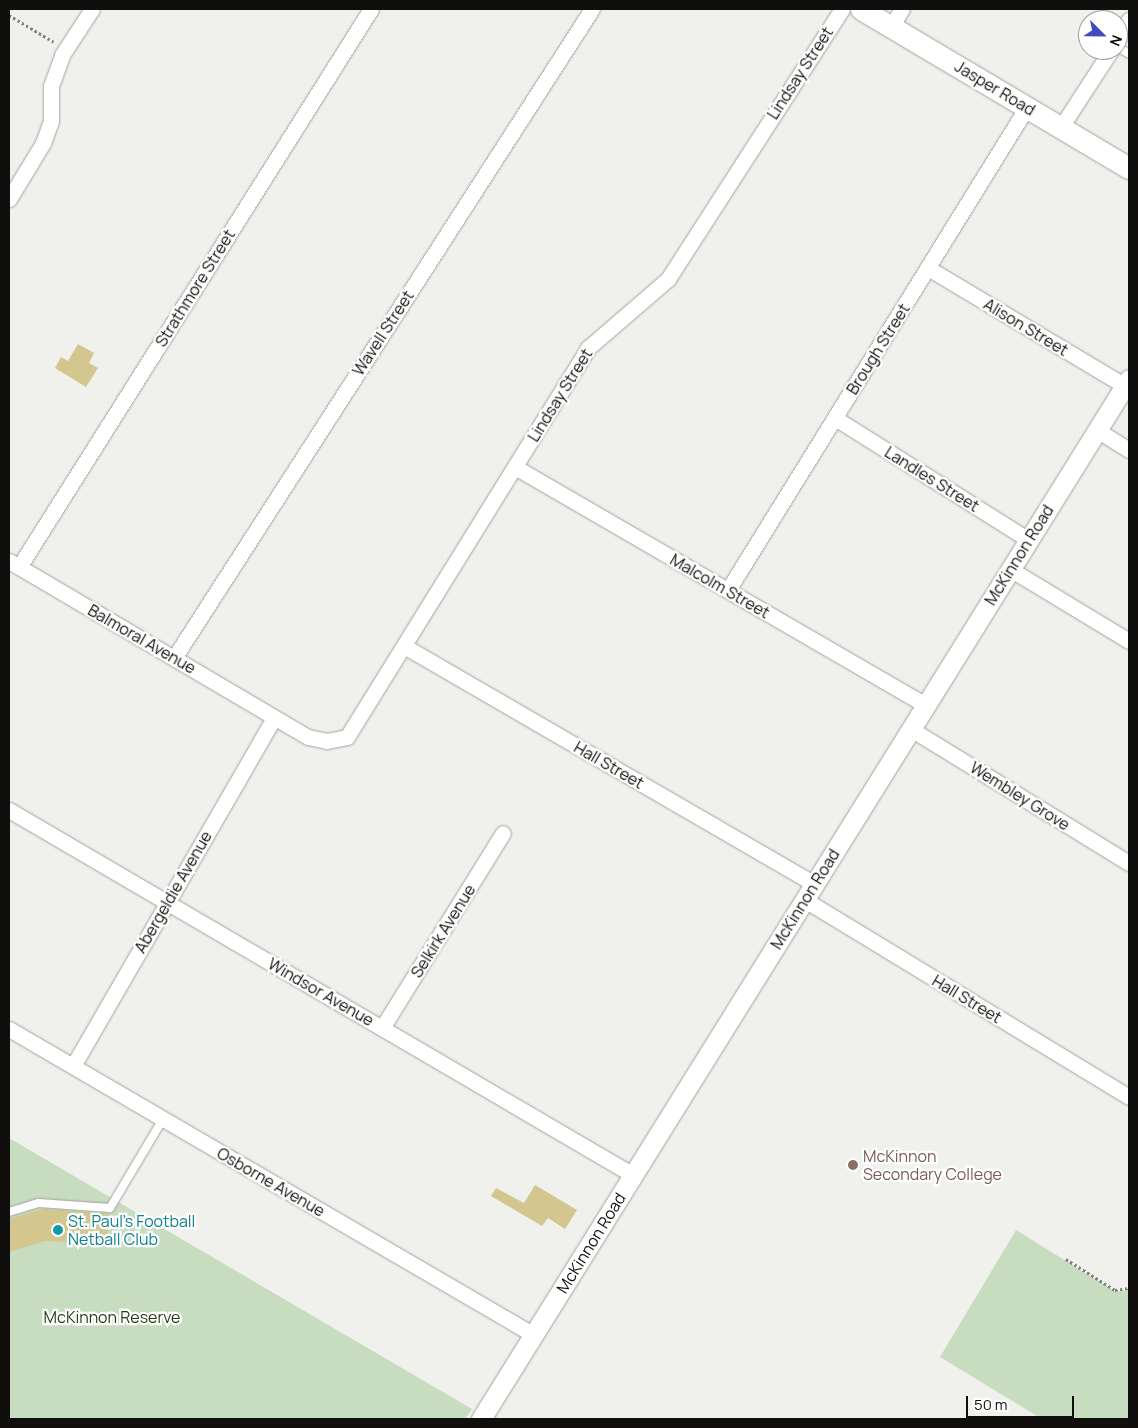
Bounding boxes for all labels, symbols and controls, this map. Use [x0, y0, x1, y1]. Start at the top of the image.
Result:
north arrow [1078, 10, 1128, 60]
street label: Lindsay Street [763, 23, 837, 123]
text: N [1106, 32, 1127, 49]
street label: Jasper Road [951, 56, 1039, 120]
street label: Strathmore Street [151, 226, 239, 350]
street label: Wavell Street [348, 287, 418, 379]
street label: Alison Street [980, 294, 1072, 360]
street label: Brough Street [842, 300, 914, 398]
street label: Lindsay Street [524, 345, 596, 445]
street label: Landles Street [881, 442, 983, 516]
street label: McKinnon Road [981, 501, 1057, 609]
street label: Malcolm Street [667, 550, 773, 622]
street label: Balmoral Avenue [85, 600, 199, 678]
street label: Hall Street [571, 737, 647, 793]
street label: Wembley Grove [967, 758, 1073, 834]
street label: Abergeldie Avenue [130, 828, 216, 956]
street label: McKinnon Road [767, 845, 843, 953]
street label: Selkirk Avenue [407, 881, 479, 981]
street label: Windsor Avenue [265, 954, 377, 1030]
street label: Hall Street [929, 971, 1005, 1027]
street label: Osborne Avenue [214, 1143, 328, 1221]
place label: McKinnon Secondary College [863, 1146, 1002, 1184]
marker: McKinnon Secondary College [847, 1159, 859, 1171]
street label: McKinnon Road [553, 1189, 629, 1297]
place label: St. Paul's Football Netball Club [68, 1211, 195, 1249]
marker: St. Paul's Football Netball Club [52, 1224, 64, 1236]
park label: McKinnon Reserve [44, 1307, 180, 1327]
scale bar [968, 1386, 1076, 1418]
text: 50 m [974, 1394, 1008, 1415]

